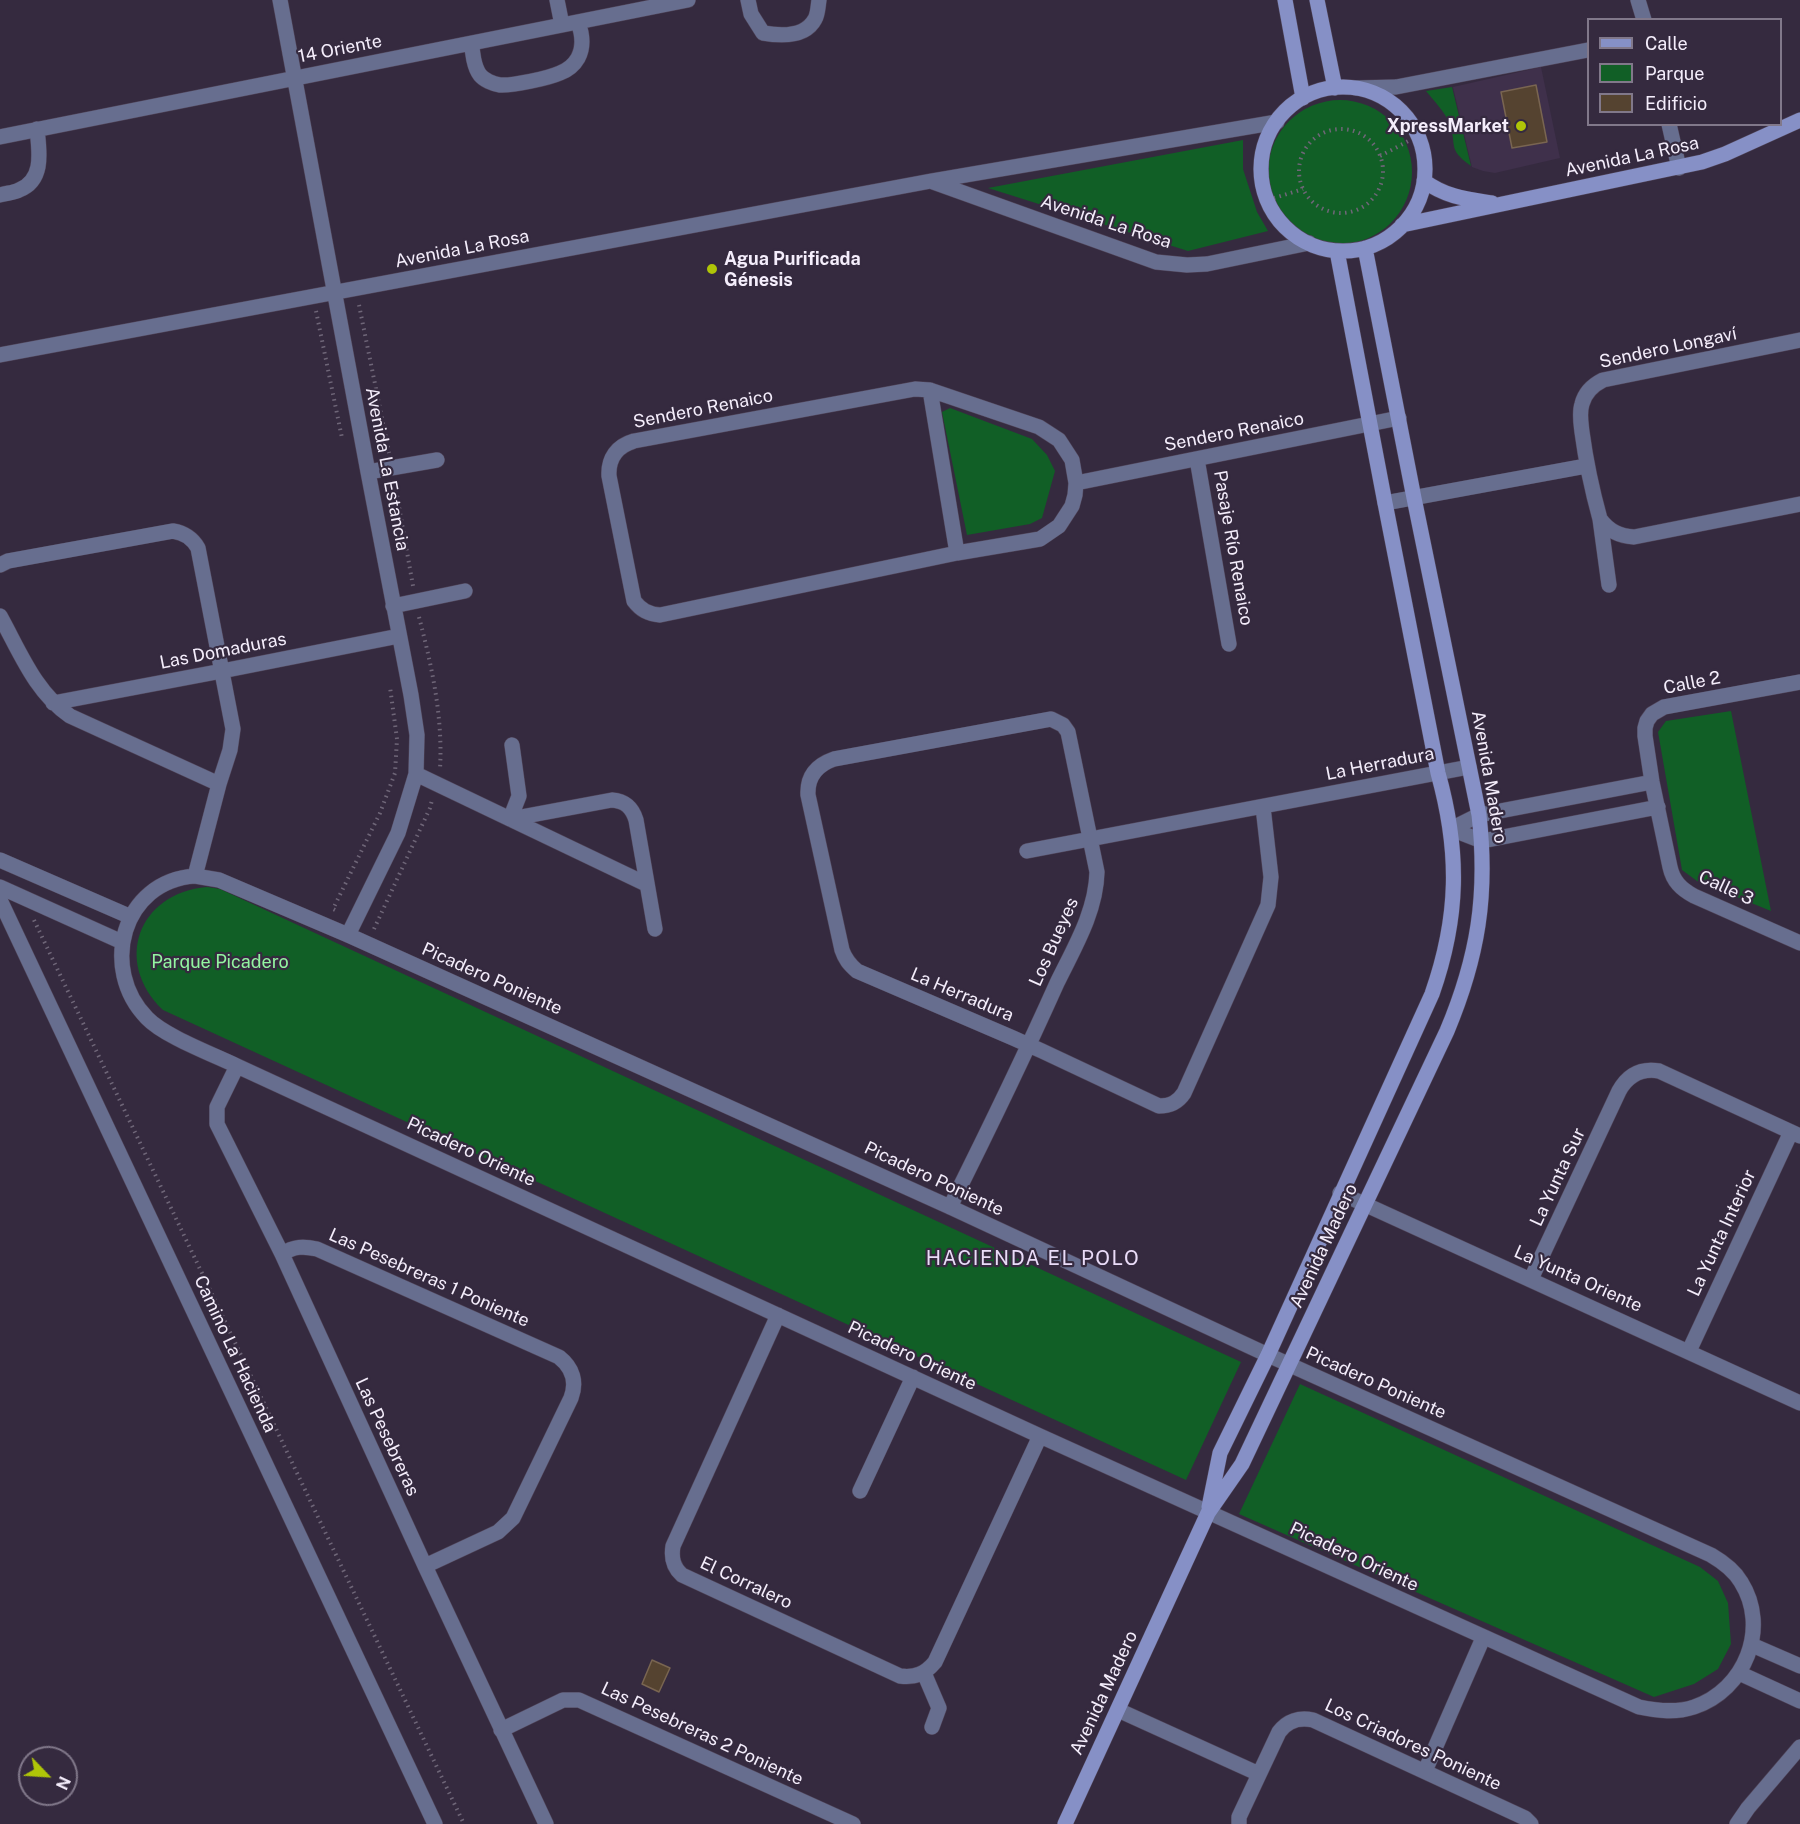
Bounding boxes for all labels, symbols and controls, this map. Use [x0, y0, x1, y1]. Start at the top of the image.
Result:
legend [1587, 18, 1782, 126]
street label: 14 Oriente [296, 30, 384, 68]
text: Calle [1645, 33, 1688, 54]
text: Parque [1645, 63, 1705, 84]
text: Edificio [1645, 93, 1707, 114]
place label: XpressMarket [1387, 115, 1509, 137]
marker: XpressMarket [1514, 119, 1528, 133]
street label: Avenida La Rosa [1563, 132, 1701, 182]
street label: Avenida La Rosa [1038, 191, 1174, 253]
street label: Avenida La Rosa [393, 225, 531, 273]
place label: Agua Purificada Génesis [724, 248, 861, 290]
marker: Agua Purificada Génesis [705, 262, 719, 276]
street label: Sendero Longaví [1597, 323, 1739, 373]
street label: Avenida La Estancia [361, 385, 413, 553]
street label: Sendero Renaico [631, 385, 775, 433]
street label: Sendero Renaico [1162, 408, 1306, 456]
street label: Pasaje Río Renaico [1209, 469, 1257, 627]
street label: Las Domaduras [158, 628, 288, 674]
street label: Calle 2 [1662, 667, 1722, 699]
street label: Avenida Madero [1467, 709, 1511, 845]
street label: La Herradura [1324, 743, 1436, 785]
street label: Calle 3 [1695, 866, 1757, 910]
street label: Los Bueyes [1025, 894, 1083, 990]
street label: Picadero Poniente [418, 938, 566, 1020]
park label: Parque Picadero [151, 951, 289, 973]
street label: La Herradura [907, 964, 1017, 1026]
street label: Picadero Oriente [403, 1113, 539, 1191]
street label: La Yunta Sur [1526, 1124, 1590, 1230]
street label: Picadero Poniente [861, 1137, 1007, 1221]
street label: La Yunta Interior [1683, 1166, 1761, 1300]
street label: Avenida Madero [1286, 1180, 1362, 1312]
street label: Las Pesebreras 1 Poniente [325, 1224, 533, 1332]
street label: La Yunta Oriente [1511, 1241, 1645, 1317]
district label: HACIENDA EL POLO [926, 1247, 1140, 1271]
street label: Camino La Hacienda [189, 1272, 281, 1436]
street label: Picadero Oriente [844, 1317, 980, 1395]
street label: Picadero Poniente [1302, 1342, 1450, 1424]
street label: Las Pesebreras [350, 1375, 424, 1499]
street label: Picadero Oriente [1286, 1518, 1422, 1596]
street label: El Corralero [696, 1552, 796, 1614]
street label: Avenida Madero [1066, 1627, 1142, 1759]
street label: Las Pesebreras 2 Poniente [597, 1678, 807, 1790]
street label: Los Criadores Poniente [1321, 1695, 1505, 1795]
north arrow [18, 1746, 78, 1806]
text: N [52, 1773, 74, 1793]

